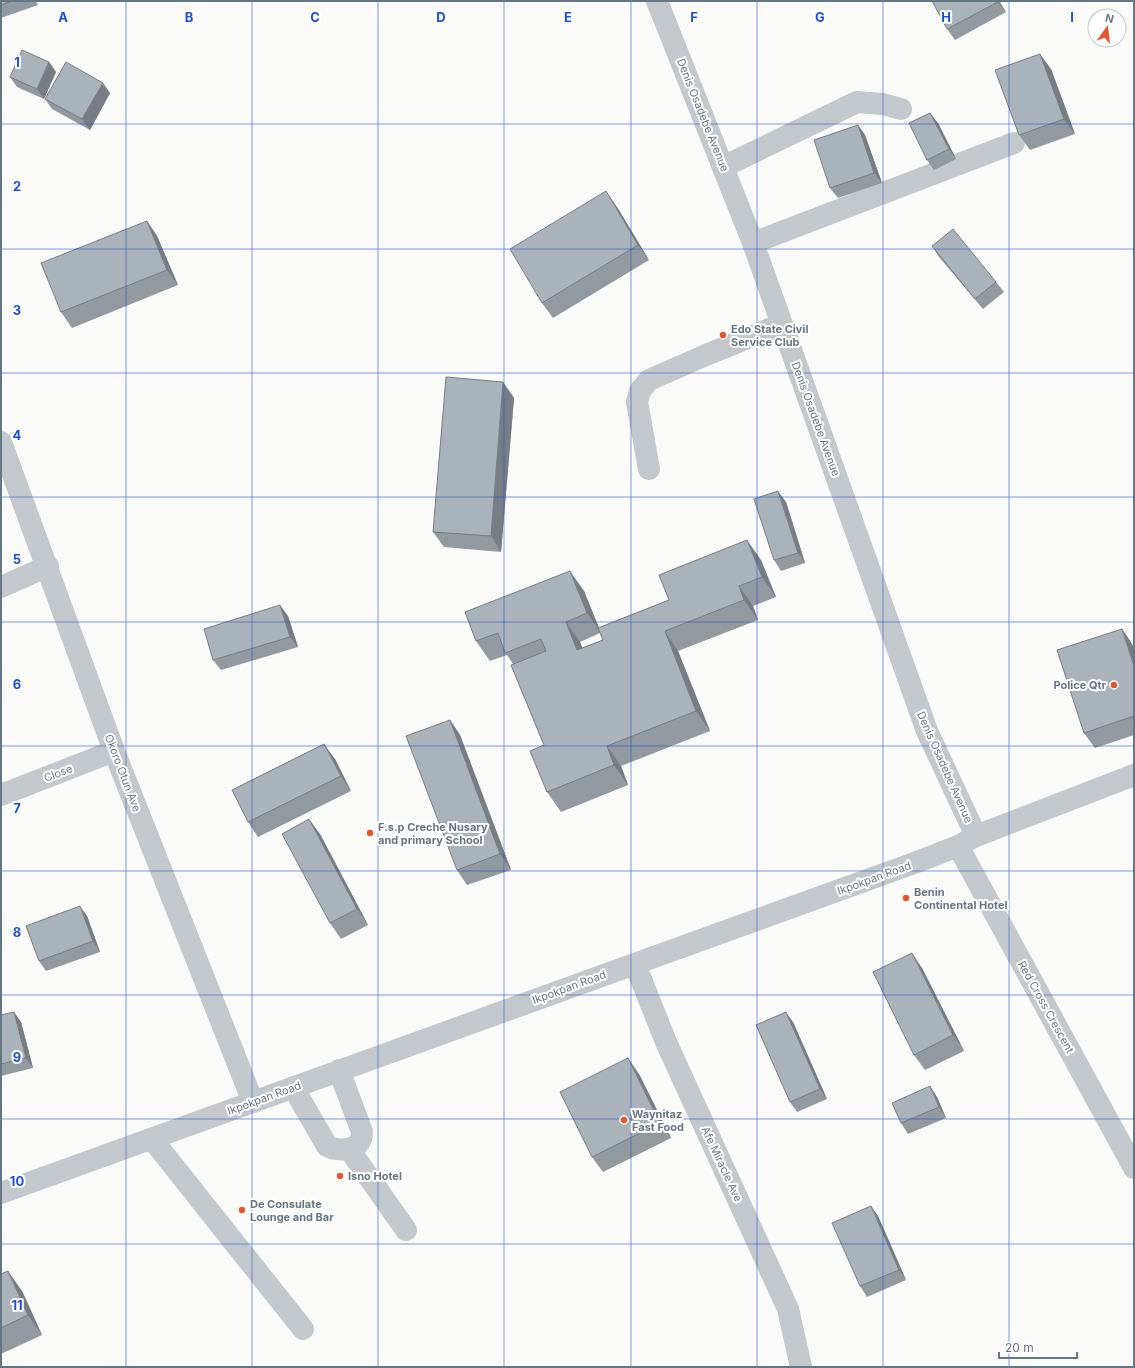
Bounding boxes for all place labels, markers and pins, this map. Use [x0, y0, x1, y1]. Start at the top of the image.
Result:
place label: Edo State Civil Service Club [731, 322, 808, 349]
marker: Edo State Civil Service Club [718, 330, 728, 340]
place label: Police Qtr [1054, 678, 1107, 692]
marker: Police Qtr [1109, 680, 1119, 690]
place label: F.s.p Creche Nusary and primary School [378, 820, 488, 847]
marker: F.s.p Creche Nusary and primary School [365, 828, 375, 838]
place label: Benin Continental Hotel [914, 885, 1007, 912]
marker: Benin Continental Hotel [901, 893, 911, 903]
place label: Waynitaz Fast Food [632, 1107, 684, 1134]
marker: Waynitaz Fast Food [619, 1115, 629, 1125]
place label: Isno Hotel [348, 1169, 402, 1183]
marker: Isno Hotel [335, 1171, 345, 1181]
place label: De Consulate Lounge and Bar [250, 1197, 334, 1224]
marker: De Consulate Lounge and Bar [237, 1205, 247, 1215]

